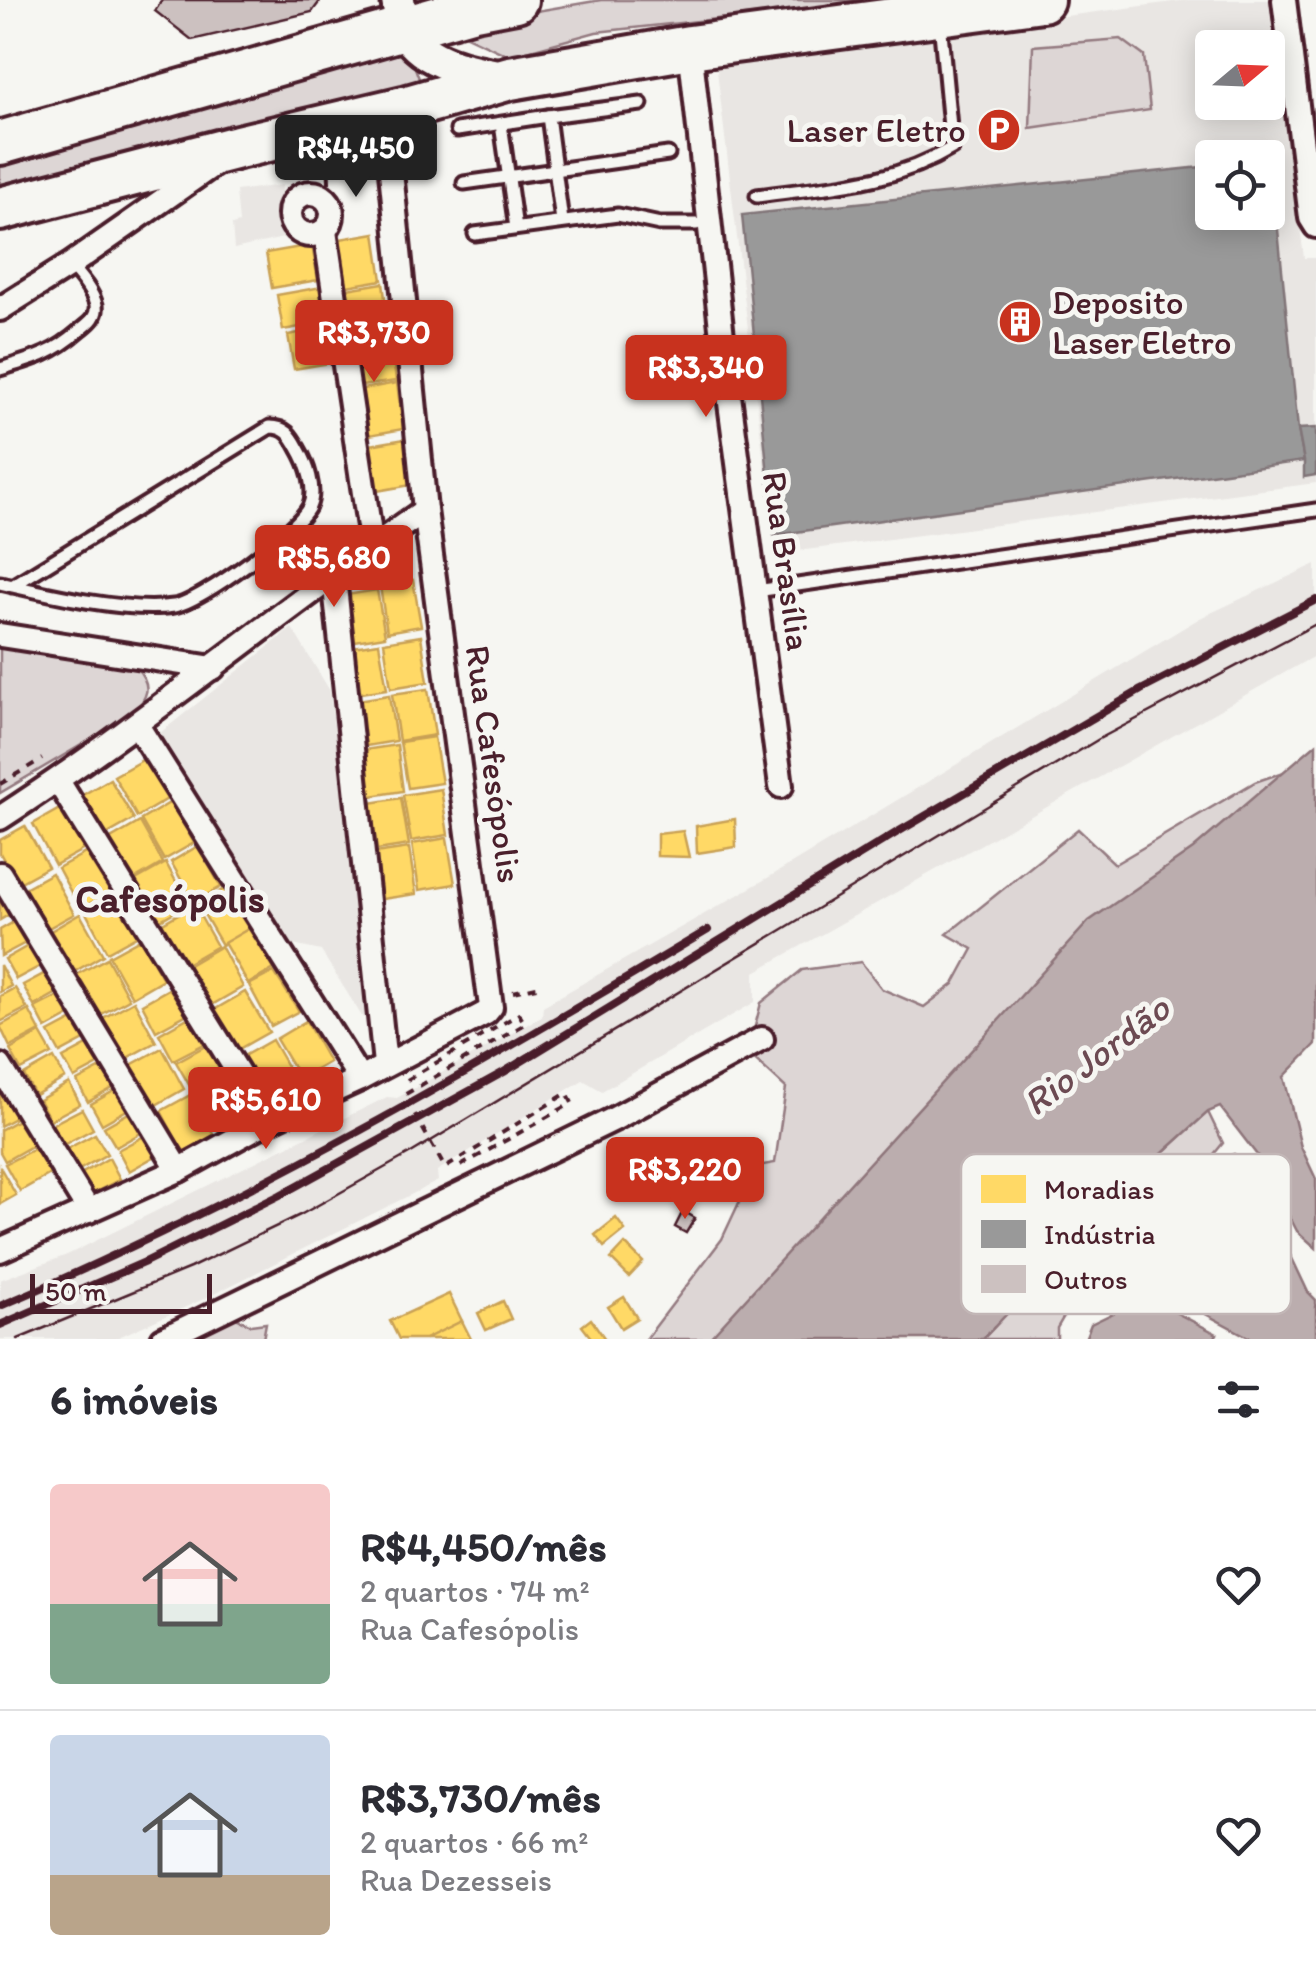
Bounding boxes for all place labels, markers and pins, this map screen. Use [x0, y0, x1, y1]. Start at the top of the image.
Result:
parking icon: Laser Eletro [976, 107, 1022, 153]
place label: Laser Eletro [786, 109, 966, 151]
pin: R$4,450 [264, 115, 448, 200]
place label: Deposito Laser Eletro [1052, 281, 1232, 363]
building icon: Deposito Laser Eletro [997, 299, 1043, 345]
pin: R$3,730 [282, 300, 466, 385]
pin: R$3,340 [614, 335, 798, 420]
pin: R$5,680 [242, 525, 426, 610]
pin: R$5,610 [174, 1067, 358, 1152]
pin: R$3,220 [593, 1137, 777, 1222]

